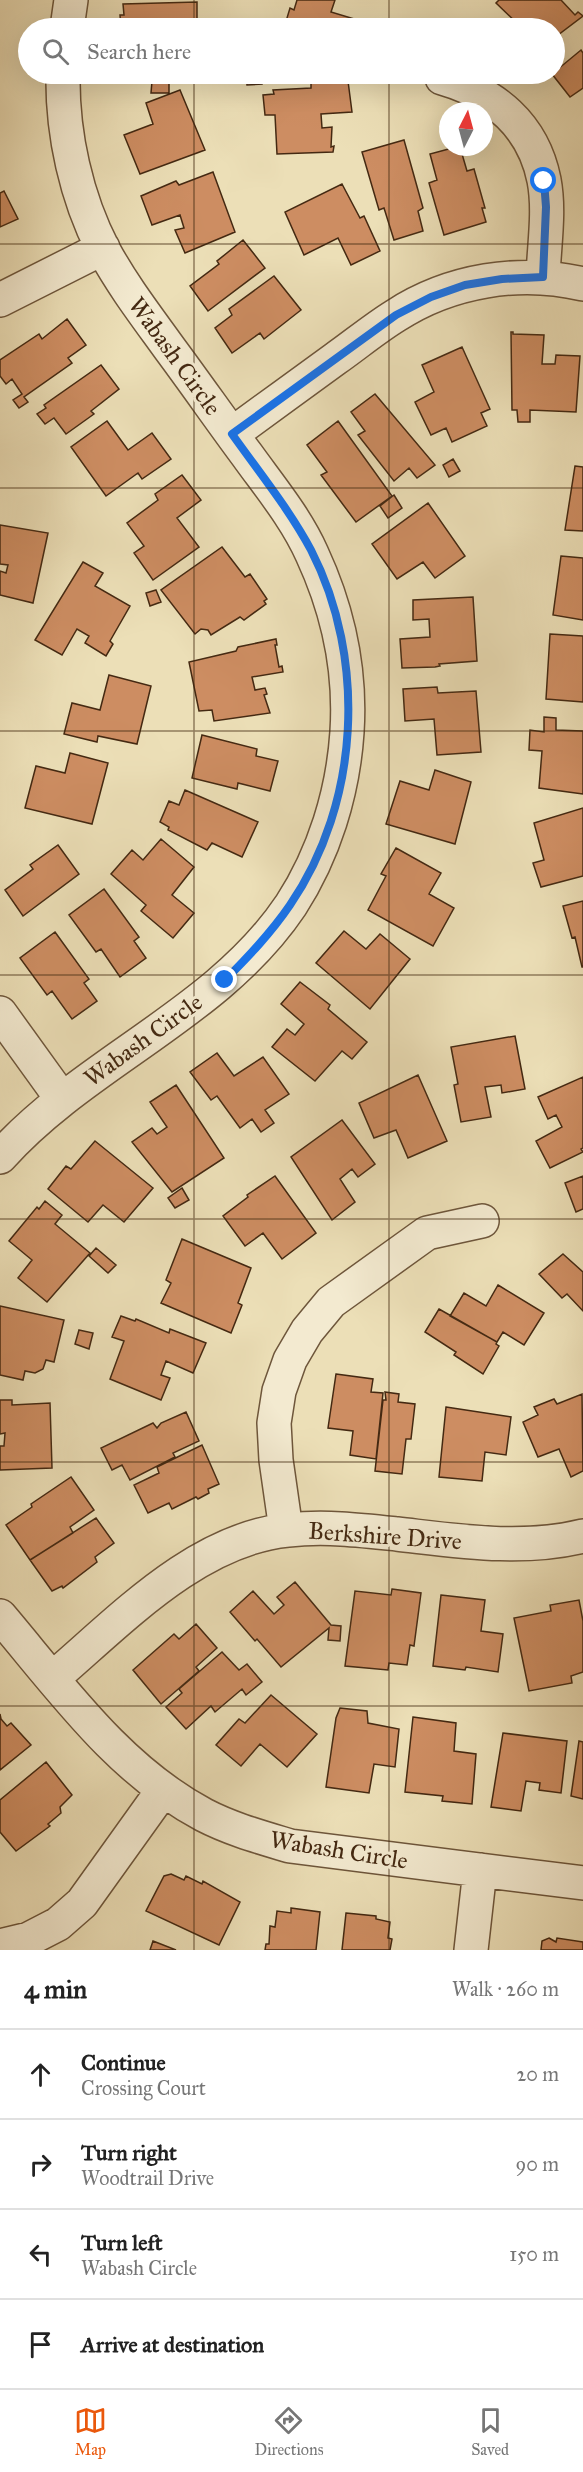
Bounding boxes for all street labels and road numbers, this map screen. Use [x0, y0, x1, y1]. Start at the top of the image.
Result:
street label: Wabash Circle [122, 291, 228, 421]
street label: Wabash Circle [78, 987, 208, 1093]
street label: Berkshire Drive [307, 1516, 463, 1556]
street label: Wabash Circle [268, 1824, 410, 1876]

